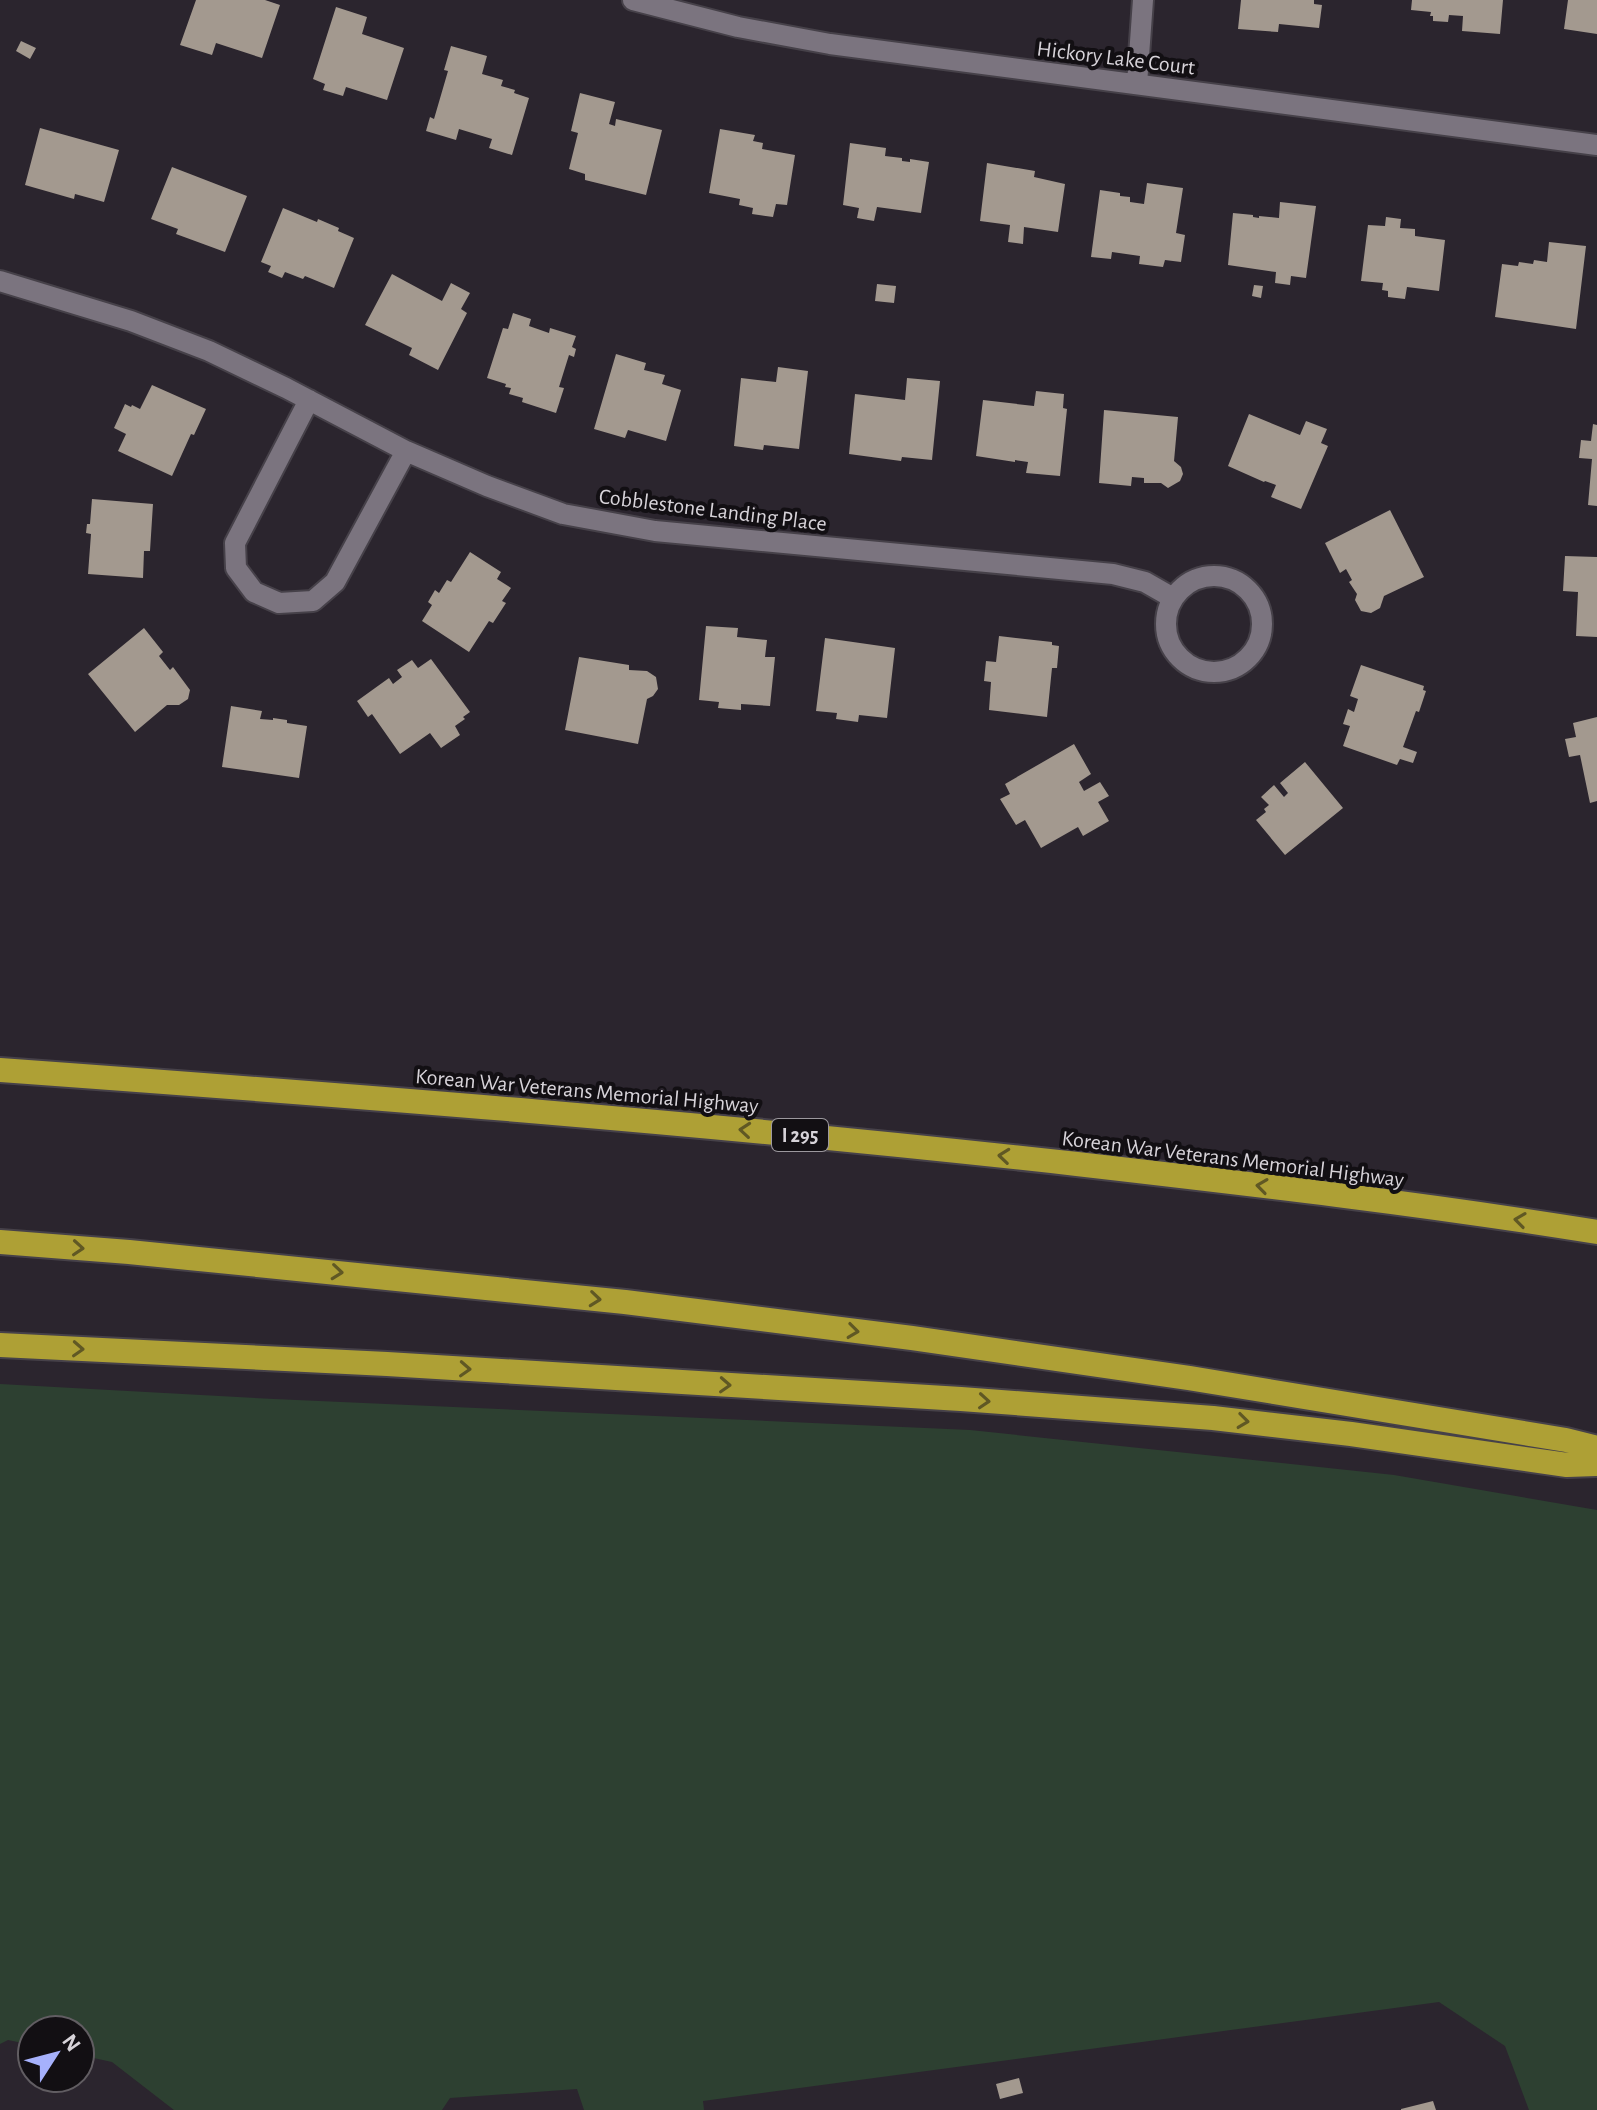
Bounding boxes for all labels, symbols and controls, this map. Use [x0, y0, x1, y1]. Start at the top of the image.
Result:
street label: Hickory Lake Court [1036, 37, 1196, 79]
street label: Cobblestone Landing Place [598, 485, 828, 535]
street label: Korean War Veterans Memorial Highway [414, 1065, 760, 1117]
road number: I 295 [772, 1119, 828, 1151]
one-way arrow [738, 1122, 751, 1139]
street label: Korean War Veterans Memorial Highway [1061, 1127, 1406, 1191]
one-way arrow [997, 1148, 1010, 1165]
one-way arrow [1255, 1177, 1268, 1194]
one-way arrow [1513, 1212, 1526, 1229]
one-way arrow [72, 1239, 85, 1256]
one-way arrow [331, 1264, 344, 1281]
one-way arrow [589, 1291, 602, 1308]
one-way arrow [846, 1322, 860, 1339]
one-way arrow [72, 1340, 85, 1357]
one-way arrow [459, 1360, 472, 1377]
one-way arrow [719, 1376, 732, 1393]
one-way arrow [978, 1392, 991, 1409]
one-way arrow [1237, 1413, 1250, 1430]
north arrow [16, 2014, 96, 2094]
text: N [58, 2030, 85, 2055]

